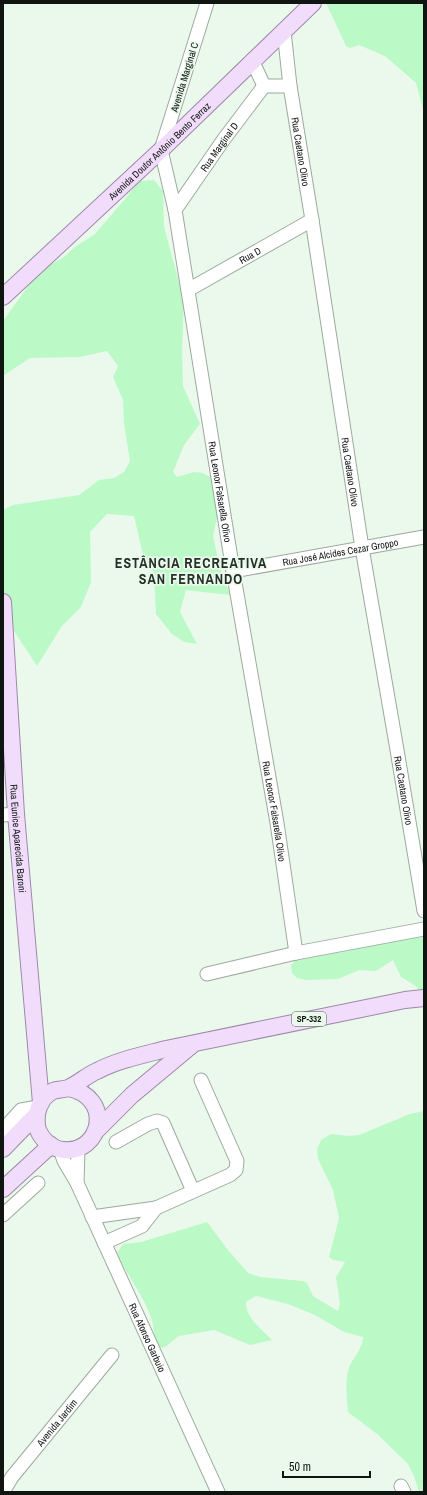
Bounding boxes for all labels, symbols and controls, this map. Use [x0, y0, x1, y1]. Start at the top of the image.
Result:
street label: Avenida Marginal C [167, 41, 201, 115]
street label: Avenida Doutor Antônio Bento Ferraz [105, 100, 214, 203]
street label: Rua Caetano Olivo [288, 116, 312, 188]
street label: Rua Marginal D [197, 120, 241, 174]
street label: Rua D [237, 244, 263, 267]
street label: Rua Caetano Olivo [338, 437, 362, 508]
street label: Rua Leonor Falsarella Olivo [205, 441, 234, 544]
street label: Rua José Alcides Cezar Groppo [282, 536, 400, 569]
district label: ESTÂNCIA RECREATIVA SAN FERNANDO [115, 554, 267, 588]
street label: Rua Caetano Olivo [391, 755, 416, 827]
street label: Rua Leonor Falsarella Olivo [259, 760, 289, 863]
street label: Rua Eunice Aparecida Baroni [7, 784, 29, 893]
road number: SP-332 [292, 1012, 326, 1026]
street label: Rua Afonso Garbuio [126, 1301, 169, 1375]
street label: Avenida Jardim [33, 1396, 80, 1450]
scale bar [283, 1453, 370, 1479]
text: 50 m [289, 1459, 311, 1475]

